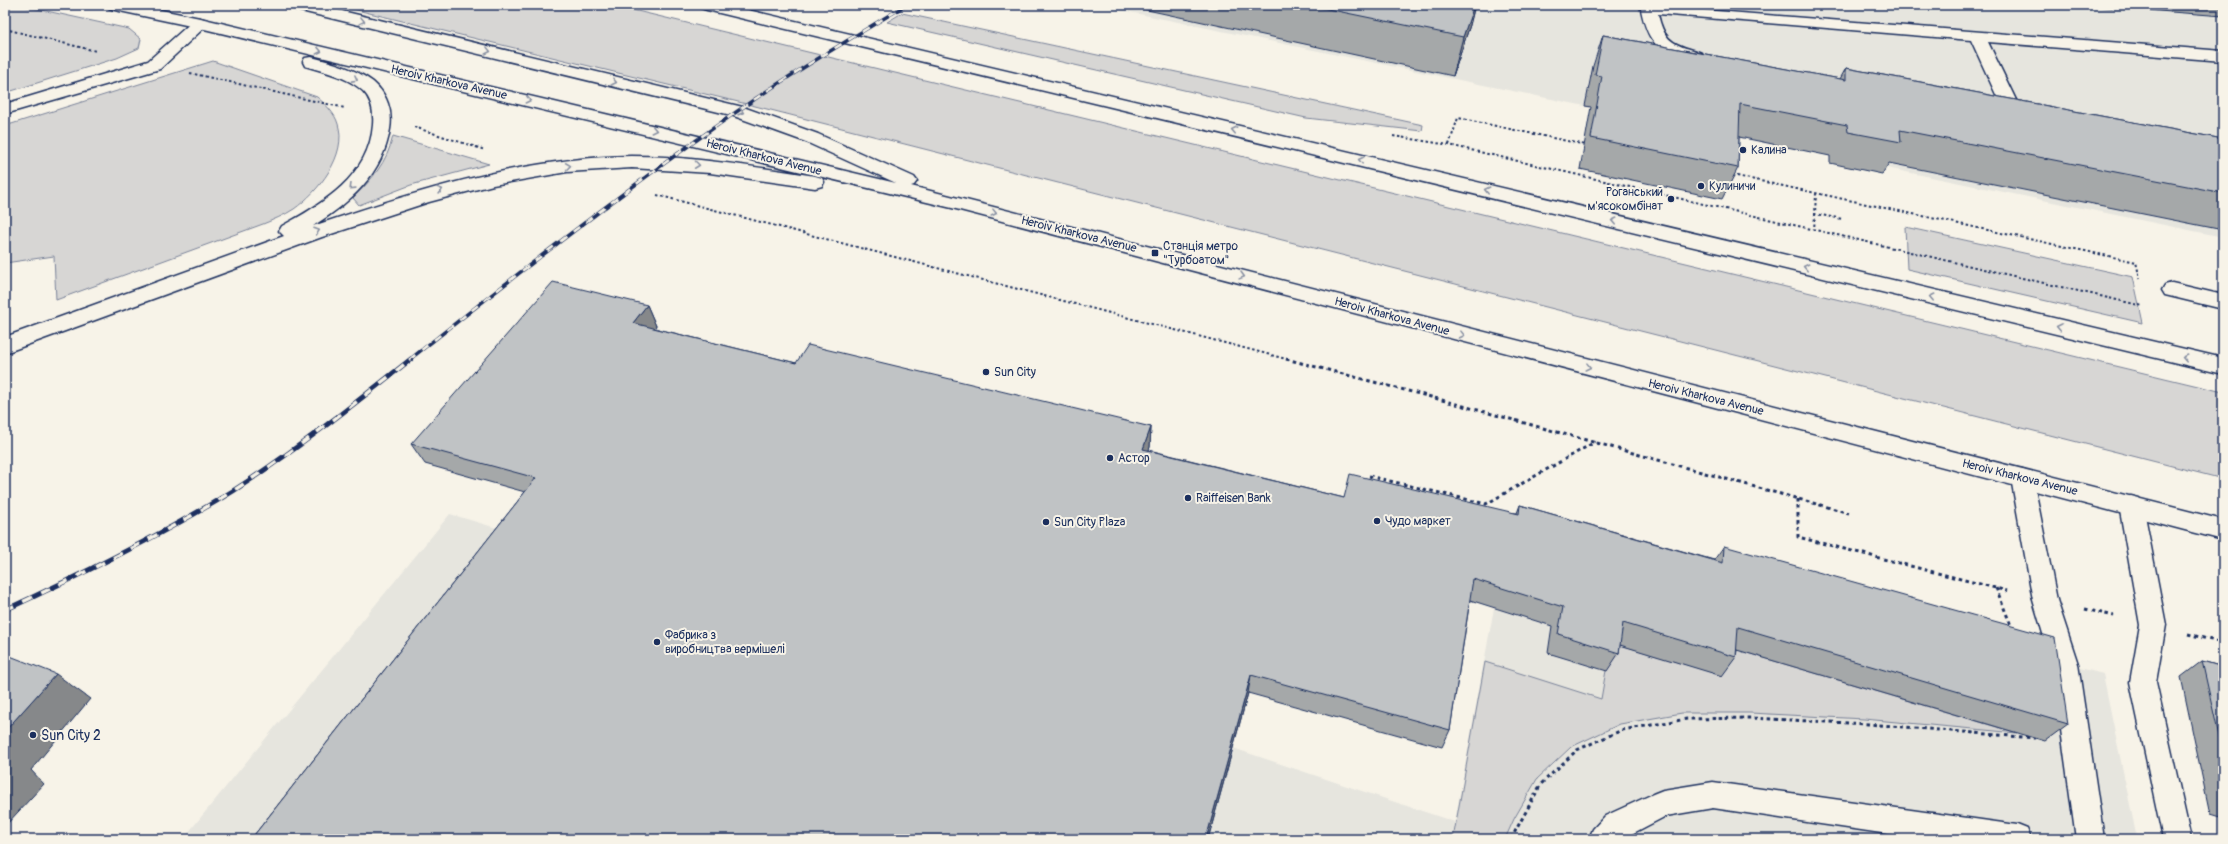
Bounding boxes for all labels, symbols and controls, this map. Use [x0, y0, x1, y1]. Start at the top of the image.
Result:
one-way arrow [358, 16, 365, 24]
one-way arrow [315, 46, 322, 55]
one-way arrow [485, 47, 491, 55]
street label: Heroiv Kharkova Avenue [389, 62, 508, 103]
one-way arrow [351, 74, 358, 82]
one-way arrow [611, 77, 618, 85]
one-way arrow [524, 96, 531, 104]
one-way arrow [737, 108, 744, 116]
one-way arrow [651, 126, 657, 134]
one-way arrow [1231, 126, 1238, 135]
street label: Heroiv Kharkova Avenue [704, 136, 823, 179]
place label: Калина [1751, 143, 1787, 158]
marker: Калина [1738, 145, 1748, 155]
one-way arrow [1358, 157, 1364, 165]
one-way arrow [694, 160, 700, 169]
one-way arrow [565, 162, 571, 171]
place label: Кулиничи [1709, 179, 1756, 194]
marker: Кулиничи [1696, 181, 1706, 191]
one-way arrow [349, 183, 357, 190]
place label: Роганський м'ясокомбінат [1587, 185, 1663, 214]
one-way arrow [436, 186, 443, 195]
one-way arrow [1484, 187, 1490, 195]
marker: Роганський м'ясокомбінат [1666, 194, 1676, 204]
one-way arrow [991, 208, 997, 216]
street label: Heroiv Kharkova Avenue [1019, 213, 1138, 256]
one-way arrow [1610, 217, 1617, 225]
one-way arrow [313, 228, 320, 236]
place label: Станція метро "Турбоатом" [1163, 239, 1238, 268]
marker: Станція метро "Турбоатом" [1150, 248, 1160, 258]
one-way arrow [1803, 263, 1809, 271]
one-way arrow [1239, 272, 1245, 280]
one-way arrow [1929, 293, 1936, 302]
street label: Heroiv Kharkova Avenue [1333, 294, 1451, 339]
one-way arrow [2055, 324, 2062, 332]
one-way arrow [1458, 330, 1465, 339]
one-way arrow [2182, 354, 2188, 362]
one-way arrow [1584, 362, 1591, 371]
place label: Sun City [994, 365, 1036, 380]
marker: Sun City [981, 367, 991, 377]
street label: Heroiv Kharkova Avenue [1646, 376, 1765, 419]
place label: Астор [1118, 451, 1150, 466]
marker: Астор [1105, 453, 1115, 463]
street label: Heroiv Kharkova Avenue [1960, 456, 2079, 499]
place label: Raiffeisen Bank [1196, 491, 1271, 506]
marker: Raiffeisen Bank [1183, 493, 1193, 503]
place label: Чудо маркет [1385, 514, 1451, 529]
place label: Sun City Plaza [1054, 515, 1126, 530]
marker: Чудо маркет [1372, 516, 1382, 526]
marker: Sun City Plaza [1041, 517, 1051, 527]
place label: Фабрика з виробництва вермішелі [665, 628, 785, 657]
marker: Фабрика з виробництва вермішелі [652, 637, 662, 647]
place label: Sun City 2 [41, 727, 101, 744]
marker: Sun City 2 [28, 730, 38, 740]

